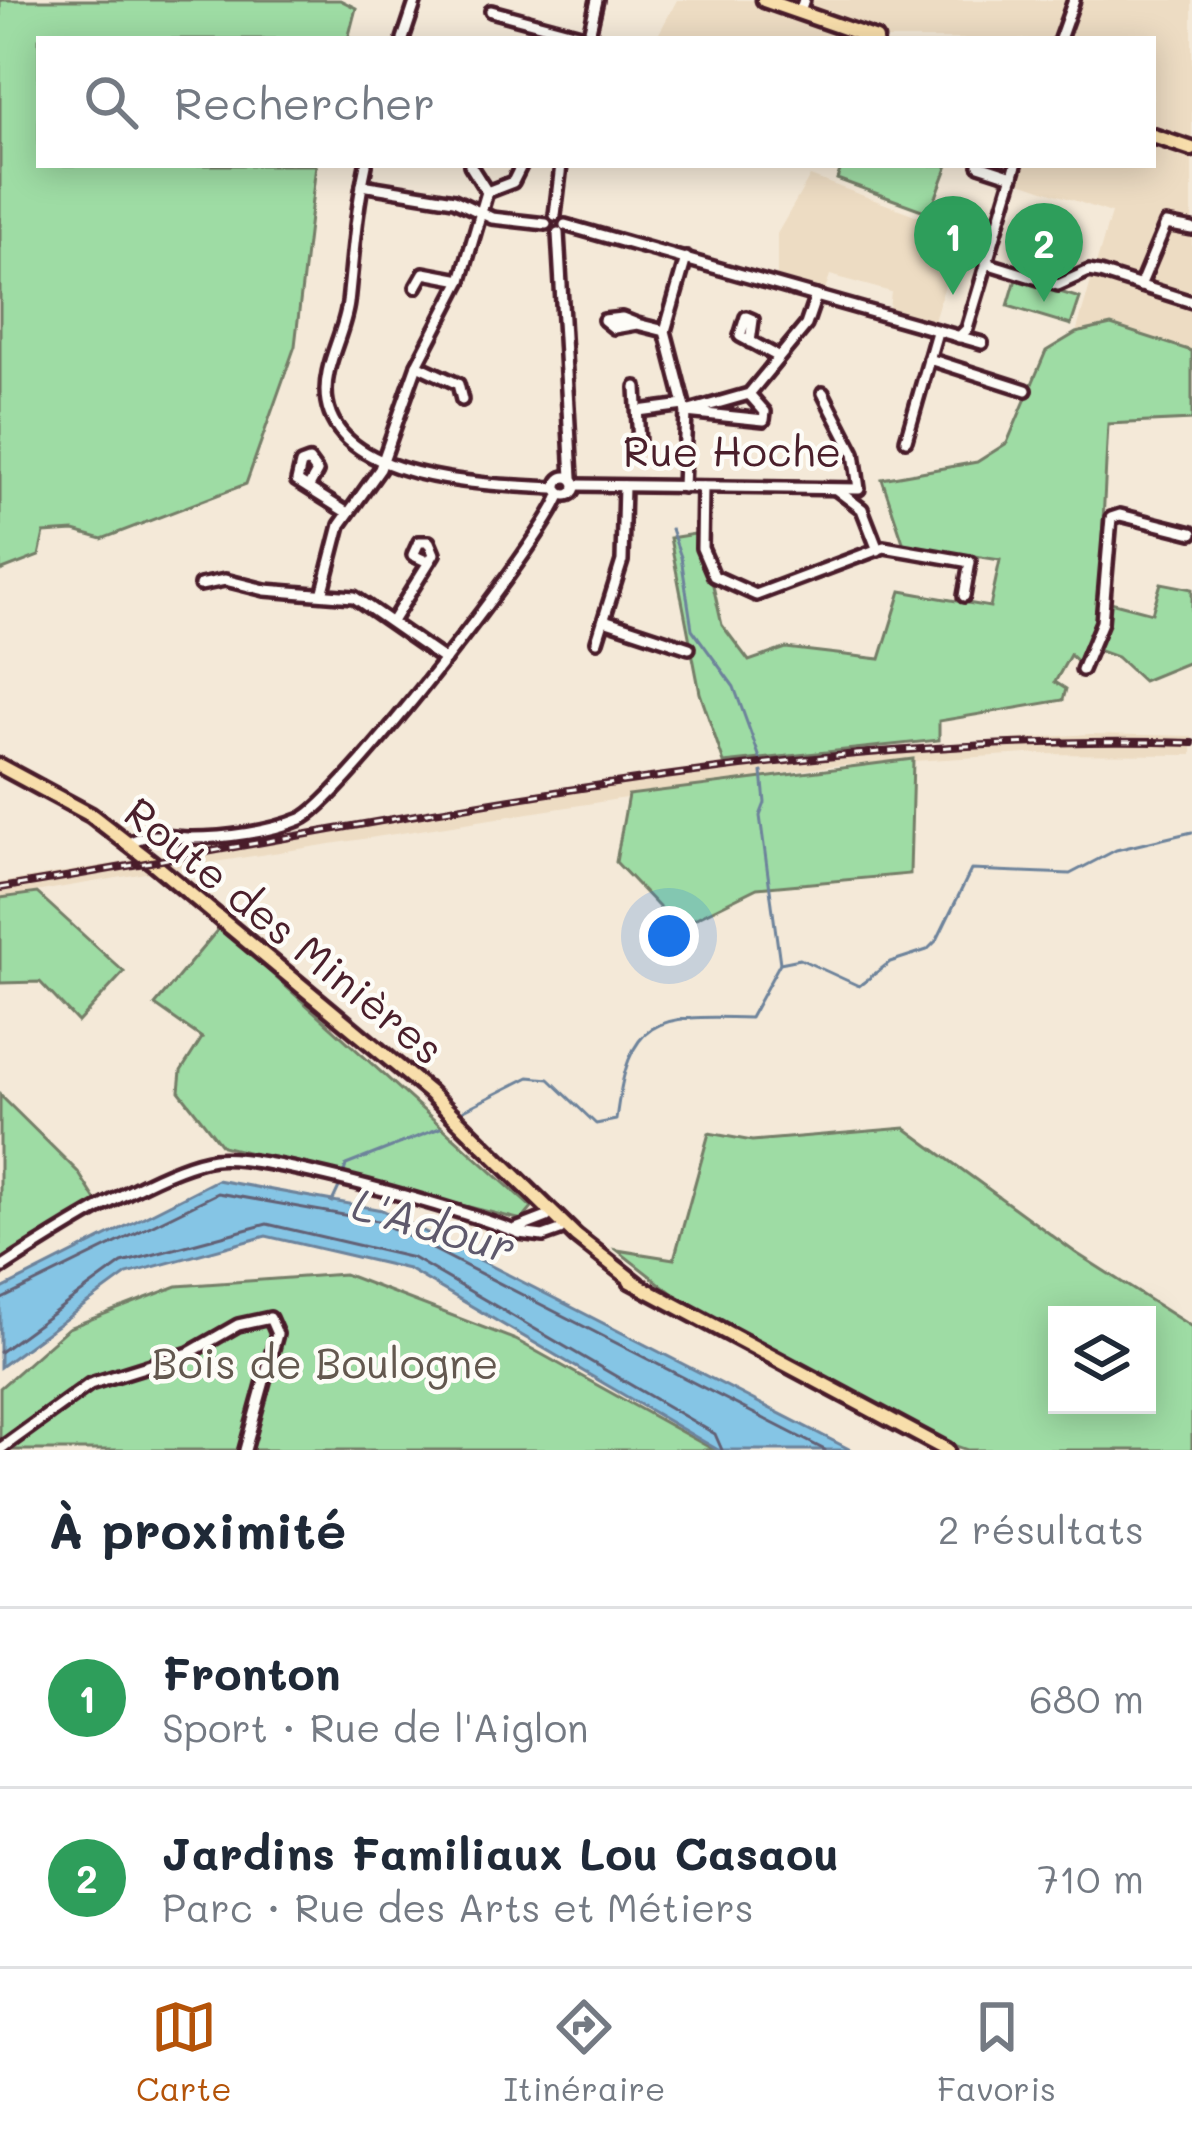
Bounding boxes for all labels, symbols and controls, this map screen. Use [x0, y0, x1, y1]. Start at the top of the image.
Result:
search box [36, 36, 1156, 168]
icon: search [78, 69, 144, 135]
text: Rechercher [174, 73, 435, 131]
pin: 1 [914, 196, 992, 295]
pin: 2 [1005, 203, 1083, 302]
street label: Rue Hoche [623, 423, 841, 478]
street label: Route des Minières [114, 784, 456, 1076]
your location [639, 906, 699, 966]
water label: L'Adour [346, 1173, 523, 1275]
map controls [1048, 1306, 1156, 1414]
button: layers [1048, 1306, 1156, 1414]
park label: Bois de Boulogne [152, 1335, 498, 1390]
text: À proximité [48, 1495, 346, 1562]
text: 2 résultats [938, 1503, 1144, 1554]
text: Fronton [162, 1643, 341, 1701]
text: 1 [78, 1672, 96, 1723]
text: 680 m [1029, 1672, 1144, 1723]
text: Sport · Rue de l'Aiglon [162, 1701, 589, 1752]
text: Jardins Familiaux Lou Casaou [162, 1823, 839, 1881]
text: 2 [76, 1852, 98, 1903]
text: 710 m [1037, 1852, 1144, 1903]
text: Parc · Rue des Arts et Métiers [162, 1881, 754, 1932]
tab: Carte [136, 1994, 232, 2109]
tab: Itinéraire [503, 1994, 665, 2109]
tab: Favoris [937, 1994, 1056, 2109]

